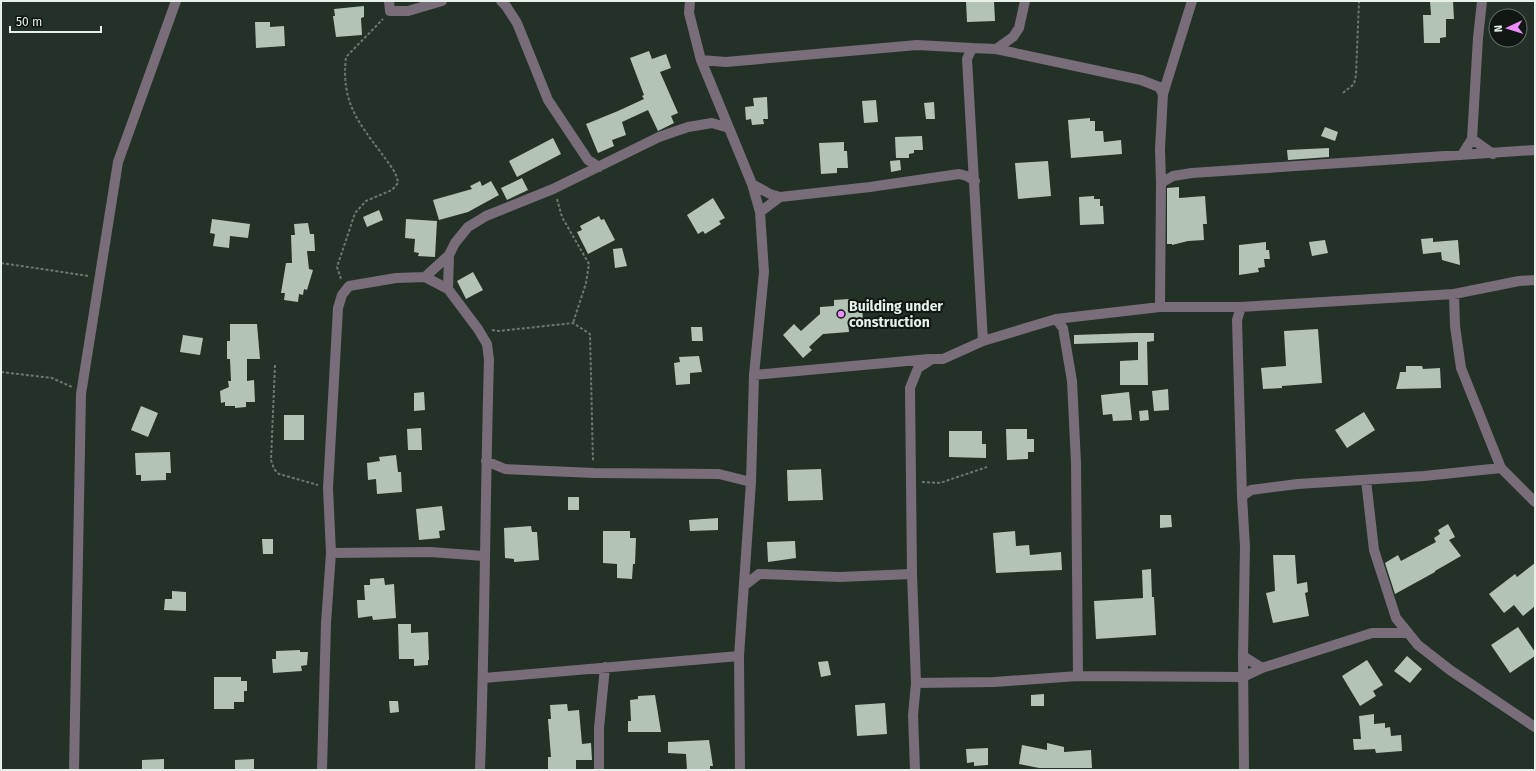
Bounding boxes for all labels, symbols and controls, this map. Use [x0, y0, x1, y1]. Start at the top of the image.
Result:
scale bar [10, 8, 101, 34]
north arrow [1488, 8, 1528, 48]
text: 50 m [16, 15, 42, 29]
text: N [1492, 25, 1505, 33]
place label: Building under construction [849, 298, 943, 331]
marker: Building under construction [836, 309, 846, 319]

